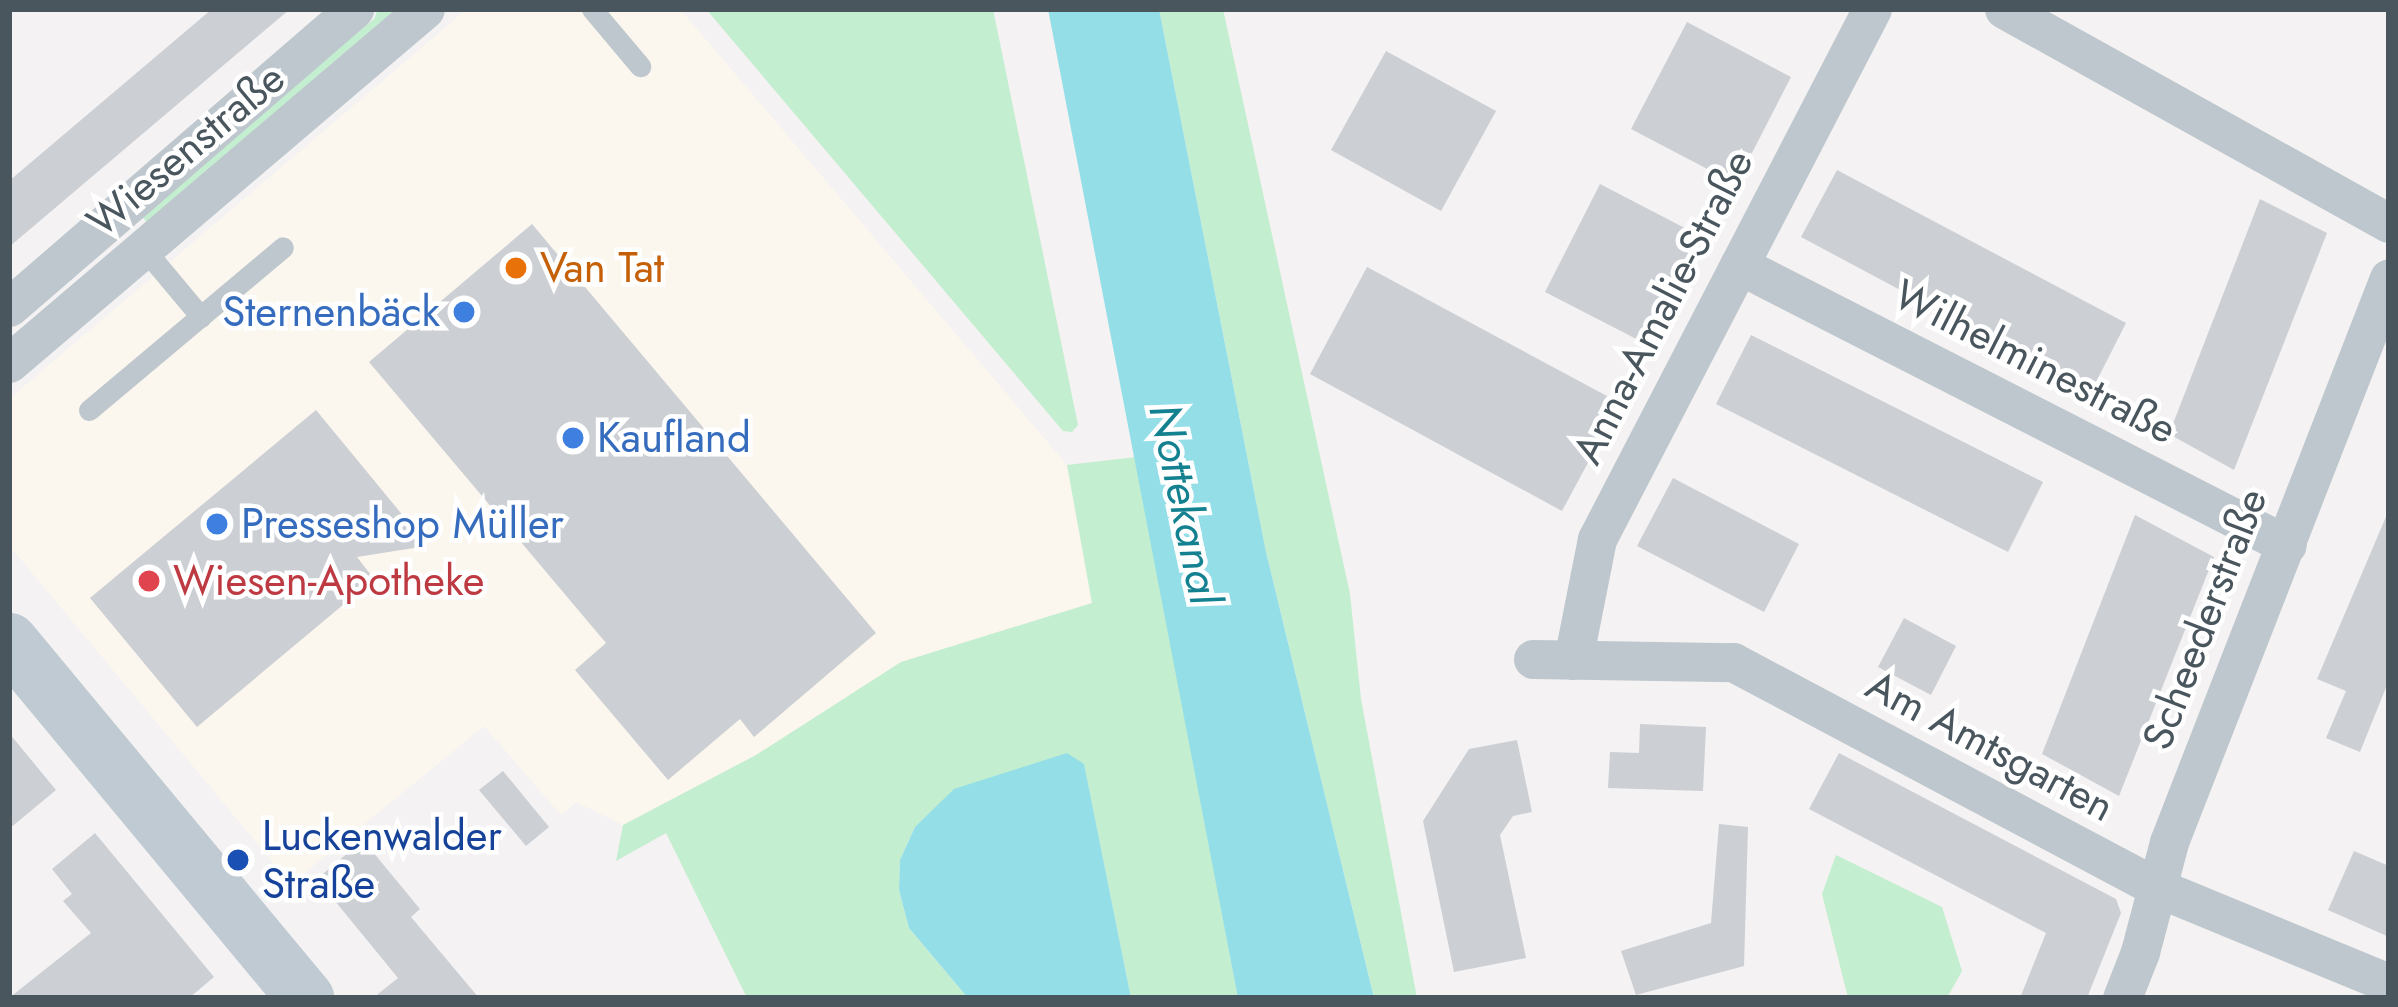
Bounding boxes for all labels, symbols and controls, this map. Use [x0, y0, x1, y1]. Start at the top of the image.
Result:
street label: Wiesenstraße [77, 53, 295, 247]
street label: Anna-Amalie-Straße [1562, 142, 1764, 472]
place label: Van Tat [540, 243, 664, 293]
marker: Van Tat [503, 255, 529, 281]
street label: Wilhelminestraße [1886, 269, 2184, 455]
place label: Sternenbäck [222, 287, 440, 337]
marker: Sternenbäck [451, 299, 477, 325]
water label: Nottekanal [1137, 399, 1233, 609]
place label: Kaufland [597, 413, 751, 463]
marker: Kaufland [560, 425, 586, 451]
street label: Scheederstraße [2132, 481, 2278, 757]
place label: Presseshop Müller [241, 499, 564, 549]
marker: Presseshop Müller [204, 511, 230, 537]
place label: Wiesen-Apotheke [173, 556, 484, 606]
marker: Wiesen-Apotheke [136, 568, 162, 594]
street label: Am Amtsgarten [1858, 660, 2122, 832]
place label: Luckenwalder Straße [262, 811, 502, 910]
marker: Luckenwalder Straße [225, 847, 251, 873]

